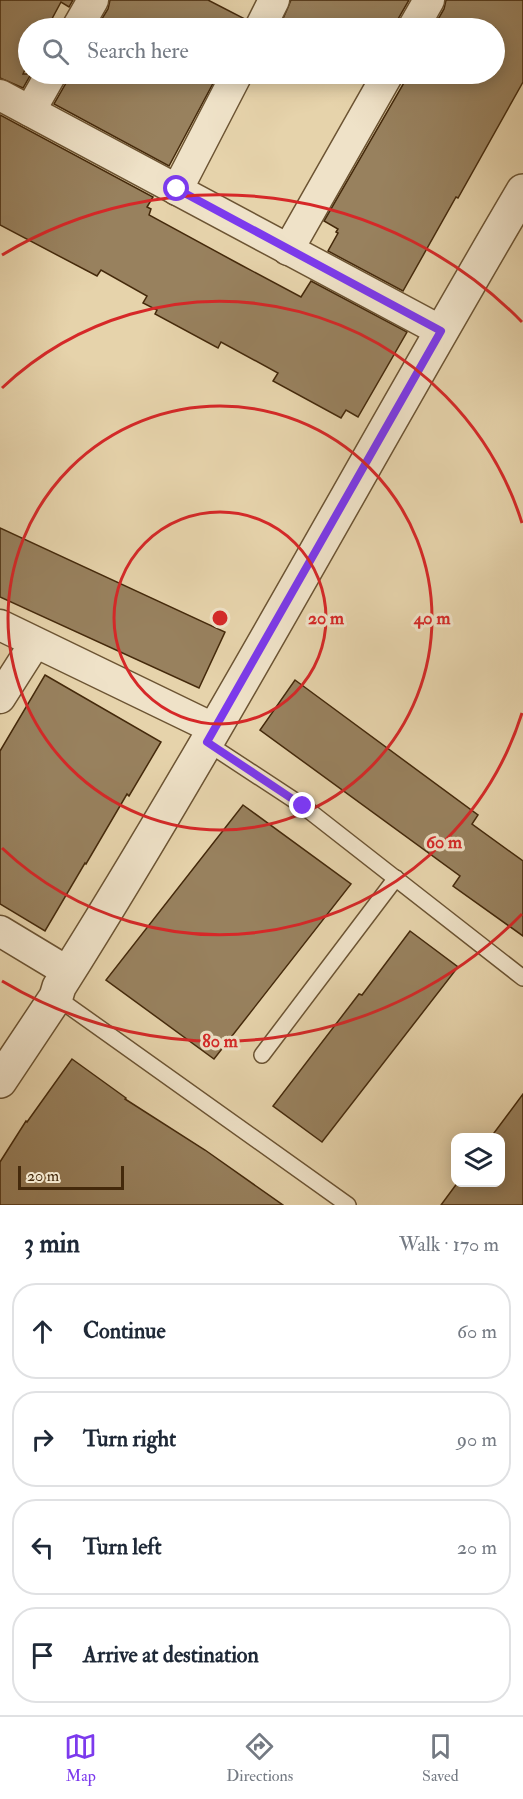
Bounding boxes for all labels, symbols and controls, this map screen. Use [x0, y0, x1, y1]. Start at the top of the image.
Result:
search box [18, 18, 505, 84]
icon: search [39, 35, 72, 68]
text: Search here [87, 37, 189, 65]
route start [163, 175, 189, 201]
text: 20 m [308, 607, 345, 630]
text: 40 m [413, 607, 451, 630]
centre of rings [210, 608, 230, 628]
route end [289, 792, 315, 818]
text: 60 m [426, 831, 463, 854]
text: 80 m [202, 1030, 239, 1053]
map controls [451, 1133, 505, 1187]
button: layers [451, 1133, 505, 1187]
scale bar [18, 1163, 124, 1190]
text: 20 m [27, 1166, 59, 1186]
text: 3 min [24, 1228, 80, 1260]
text: Walk · 170 m [399, 1232, 499, 1257]
icon: ahead [26, 1315, 59, 1348]
text: Continue [83, 1317, 166, 1345]
text: 60 m [457, 1319, 497, 1344]
icon: right [26, 1423, 59, 1456]
text: Turn right [83, 1425, 176, 1453]
text: 90 m [457, 1427, 497, 1452]
icon: left [26, 1531, 59, 1564]
text: Turn left [83, 1533, 162, 1561]
text: 20 m [457, 1535, 497, 1560]
icon: arrive [26, 1639, 59, 1672]
text: Arrive at destination [83, 1641, 259, 1669]
tab: Map [64, 1730, 97, 1786]
tab: Directions [226, 1730, 293, 1786]
tab: Saved [422, 1730, 459, 1786]

